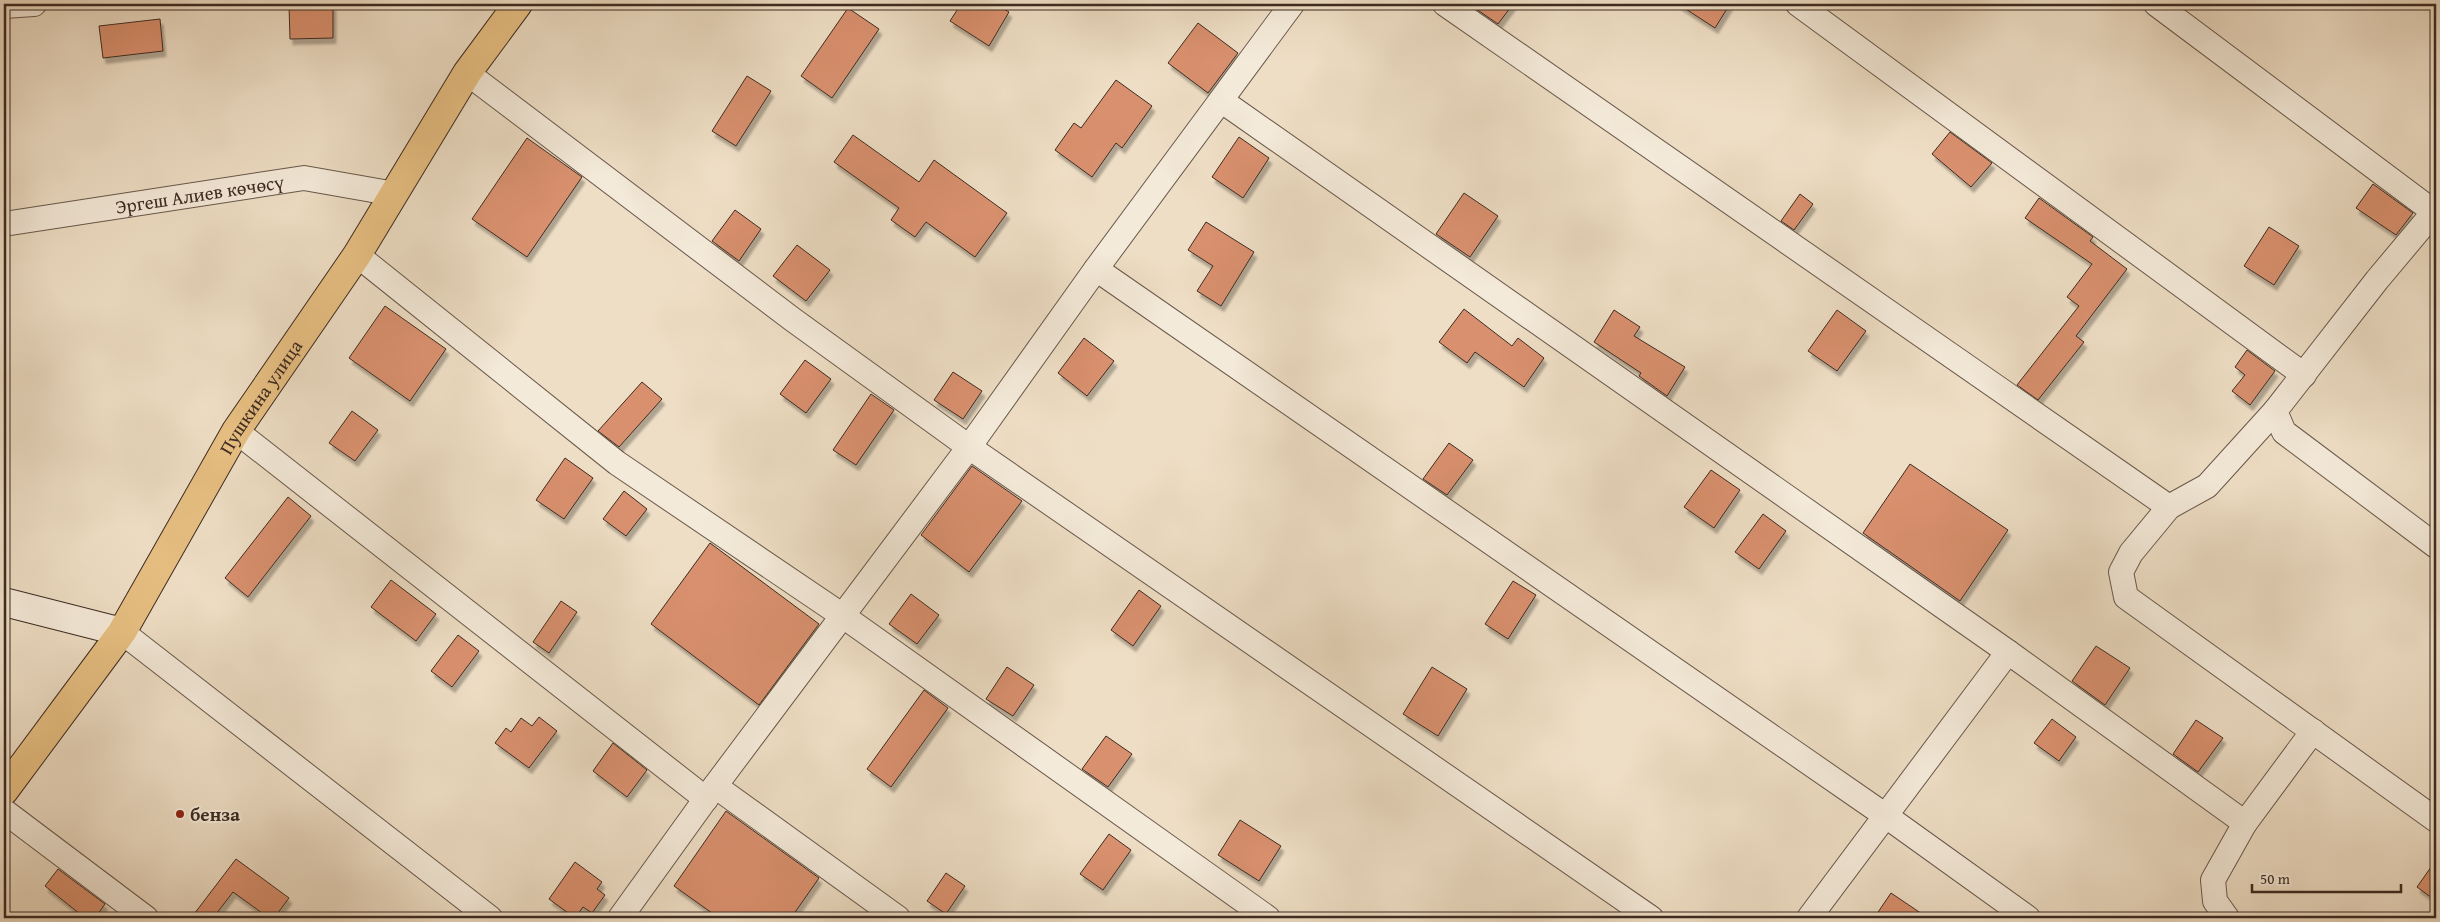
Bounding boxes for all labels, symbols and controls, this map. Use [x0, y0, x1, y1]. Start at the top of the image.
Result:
street label: Эргеш Алиев көчөсү [113, 167, 286, 221]
street label: Пушкина улица [212, 334, 309, 459]
place label: бенза [190, 800, 240, 828]
marker: бенза [174, 808, 186, 820]
scale bar [2252, 862, 2401, 894]
text: 50 m [2260, 868, 2291, 889]

